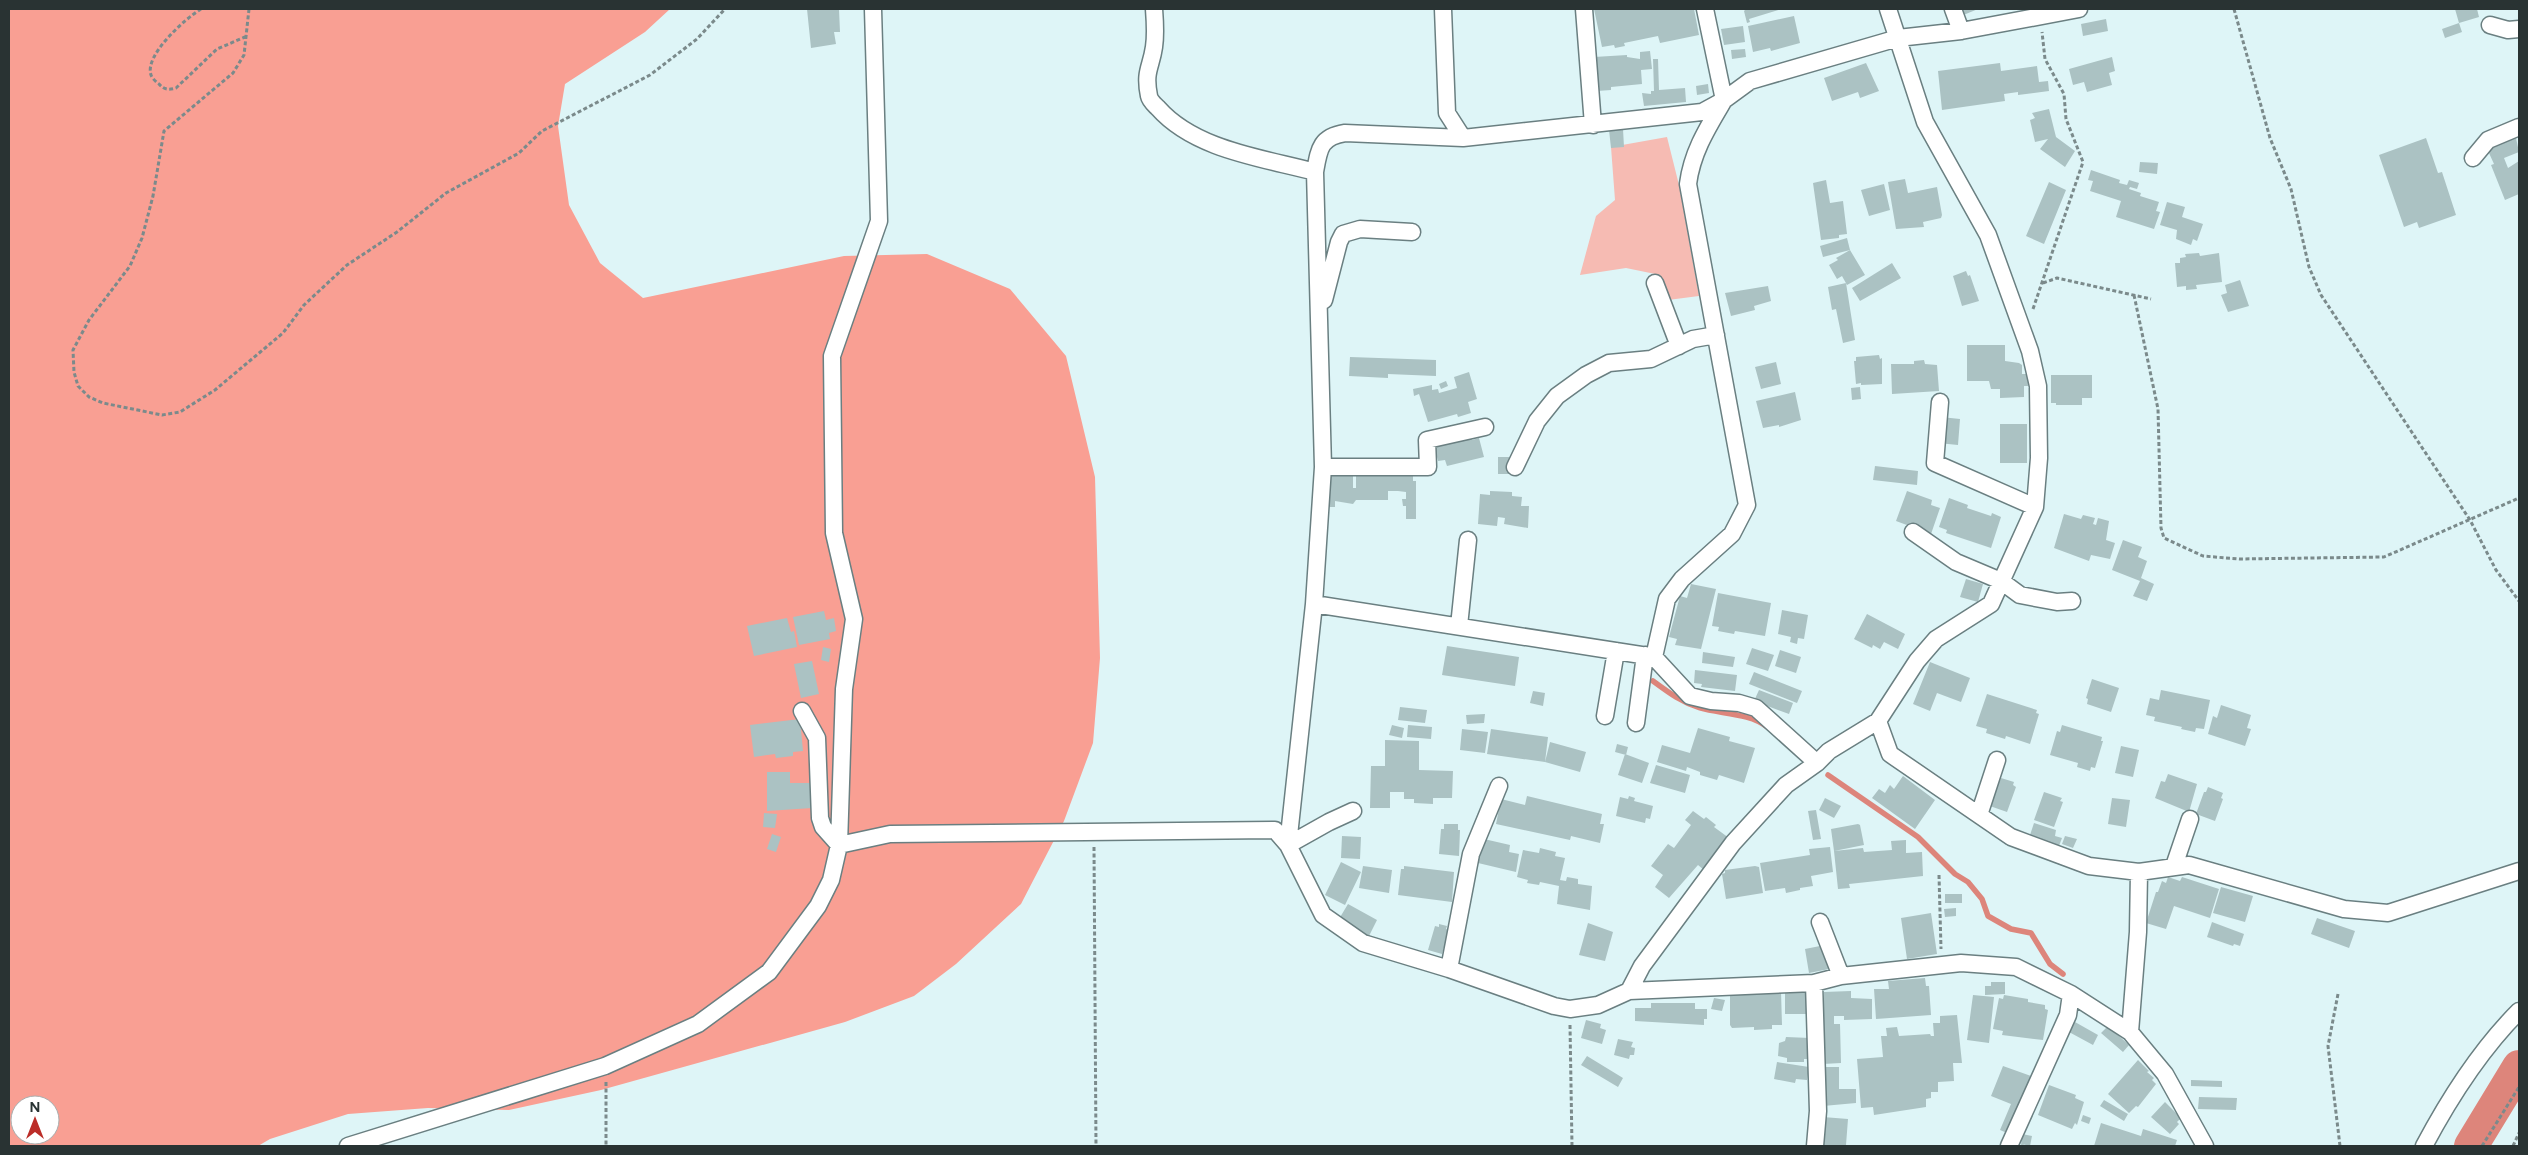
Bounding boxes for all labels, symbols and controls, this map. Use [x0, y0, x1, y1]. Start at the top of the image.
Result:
north arrow [10, 1095, 60, 1145]
text: N [30, 1099, 40, 1116]

